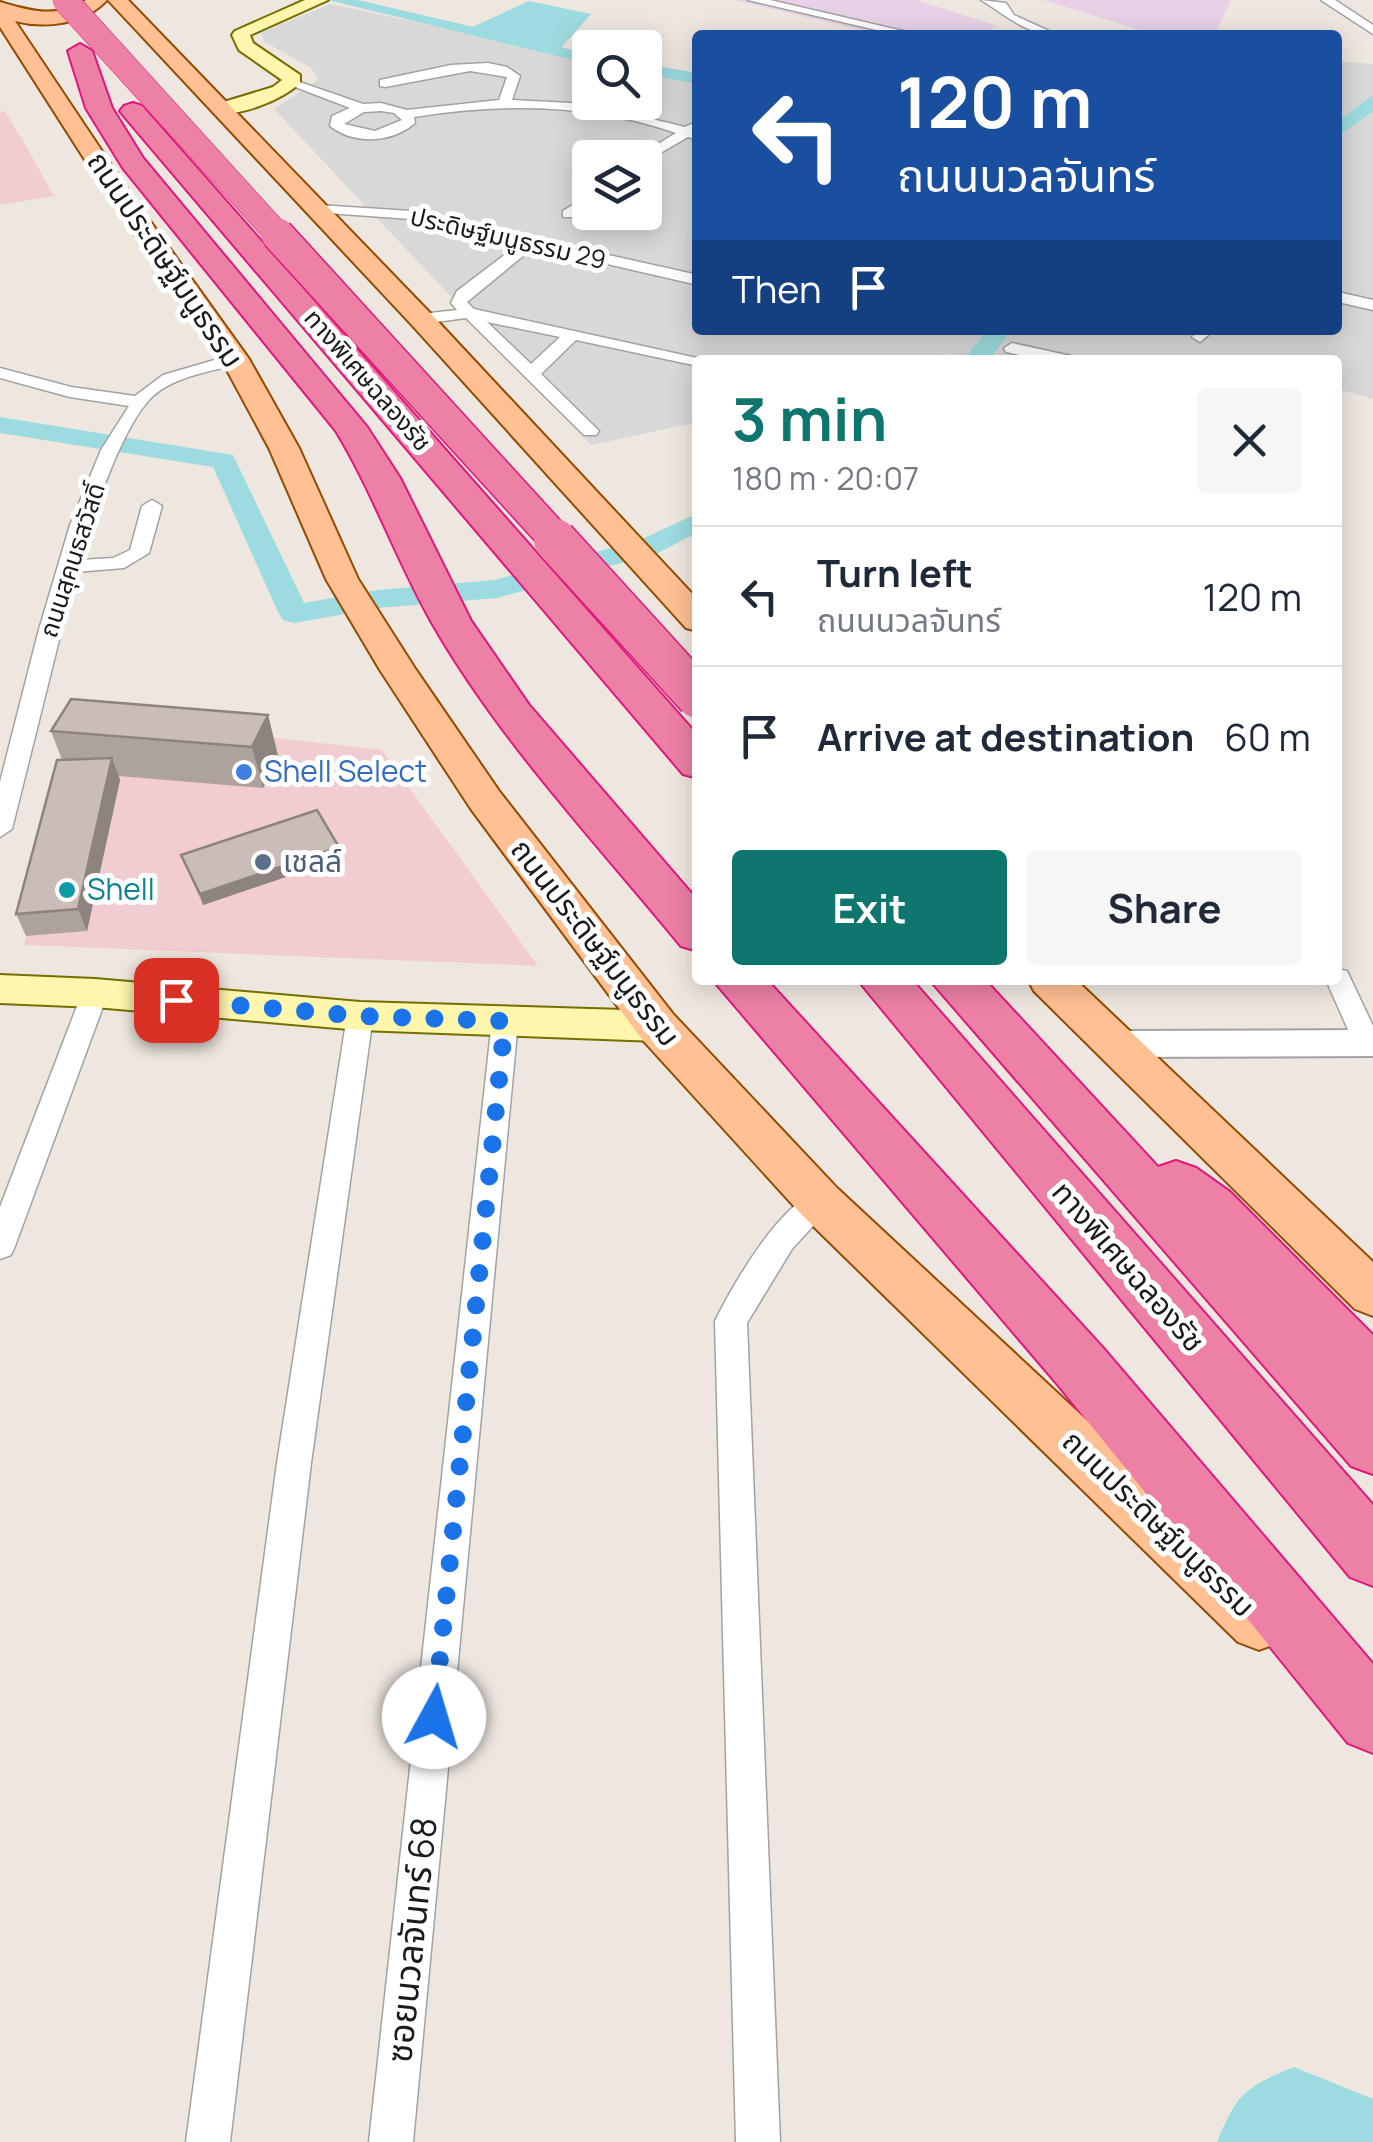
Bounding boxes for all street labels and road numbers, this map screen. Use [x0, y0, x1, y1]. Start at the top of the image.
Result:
street label: ถนนประดิษฐ์มนูธรรม [79, 143, 254, 375]
street label: ประดิษฐ์มนูธรรม 29 [407, 198, 609, 277]
street label: ทางพิเศษฉลองรัช [297, 301, 440, 458]
street label: ถนนสุคนธสวัสดิ์ [30, 478, 113, 642]
street label: ถนนประดิษฐ์มนูธรรม [502, 830, 690, 1054]
street label: ทางพิเศษฉลองรัช [1044, 1172, 1215, 1360]
street label: ถนนประดิษฐ์มนูธรรม [1054, 1420, 1264, 1625]
street label: ซอยนวลจันทร์ 68 [374, 1815, 448, 2065]

